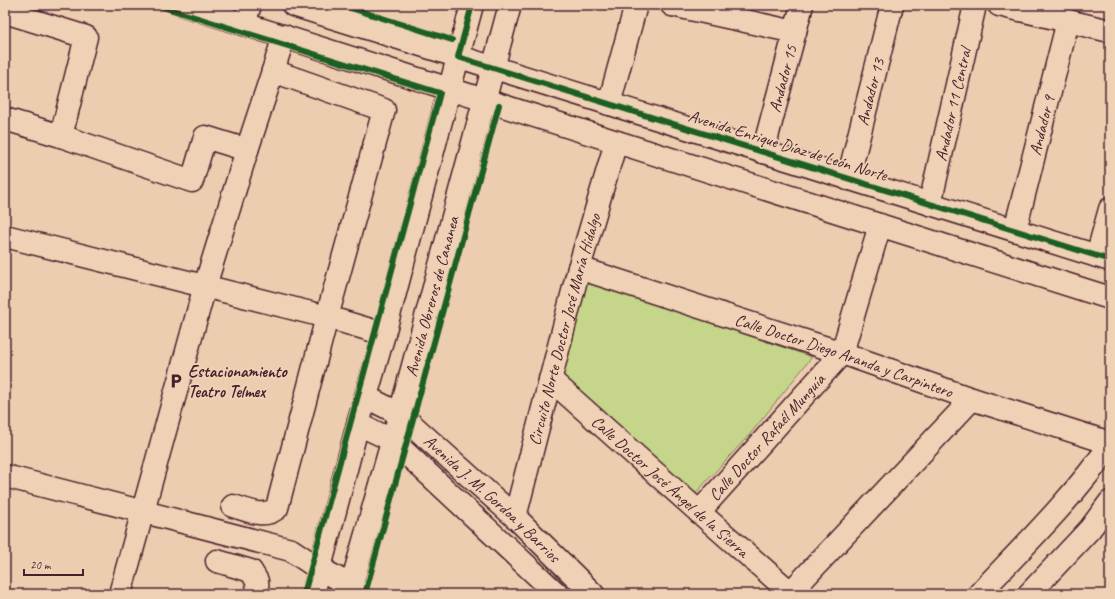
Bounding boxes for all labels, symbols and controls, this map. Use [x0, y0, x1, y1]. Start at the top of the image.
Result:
street label: Andador 15 [764, 42, 802, 114]
street label: Andador 11 Central [930, 43, 977, 163]
street label: Andador 13 [852, 55, 889, 128]
street label: Andador 9 [1024, 92, 1060, 157]
street label: Avenida Enrique Díaz de León Norte [686, 105, 891, 186]
street label: Circuito Norte Doctor José María Hidalgo [524, 210, 606, 448]
street label: Avenida Obreros de Cananea [401, 213, 464, 379]
street label: Calle Doctor Diego Aranda y Carpintero [732, 309, 956, 403]
place label: Estacionamiento Teatro Telmex [188, 361, 288, 402]
street label: Calle Doctor Rafaél Munguía [704, 368, 831, 505]
parking icon: Estacionamiento Teatro Telmex [167, 372, 185, 390]
street label: Calle Doctor José Ángel de la Sierra [587, 411, 754, 563]
street label: Avenida J. M. Gordoa y Barrios [419, 430, 566, 568]
scale bar [24, 551, 83, 577]
text: 20 m [30, 557, 52, 573]

